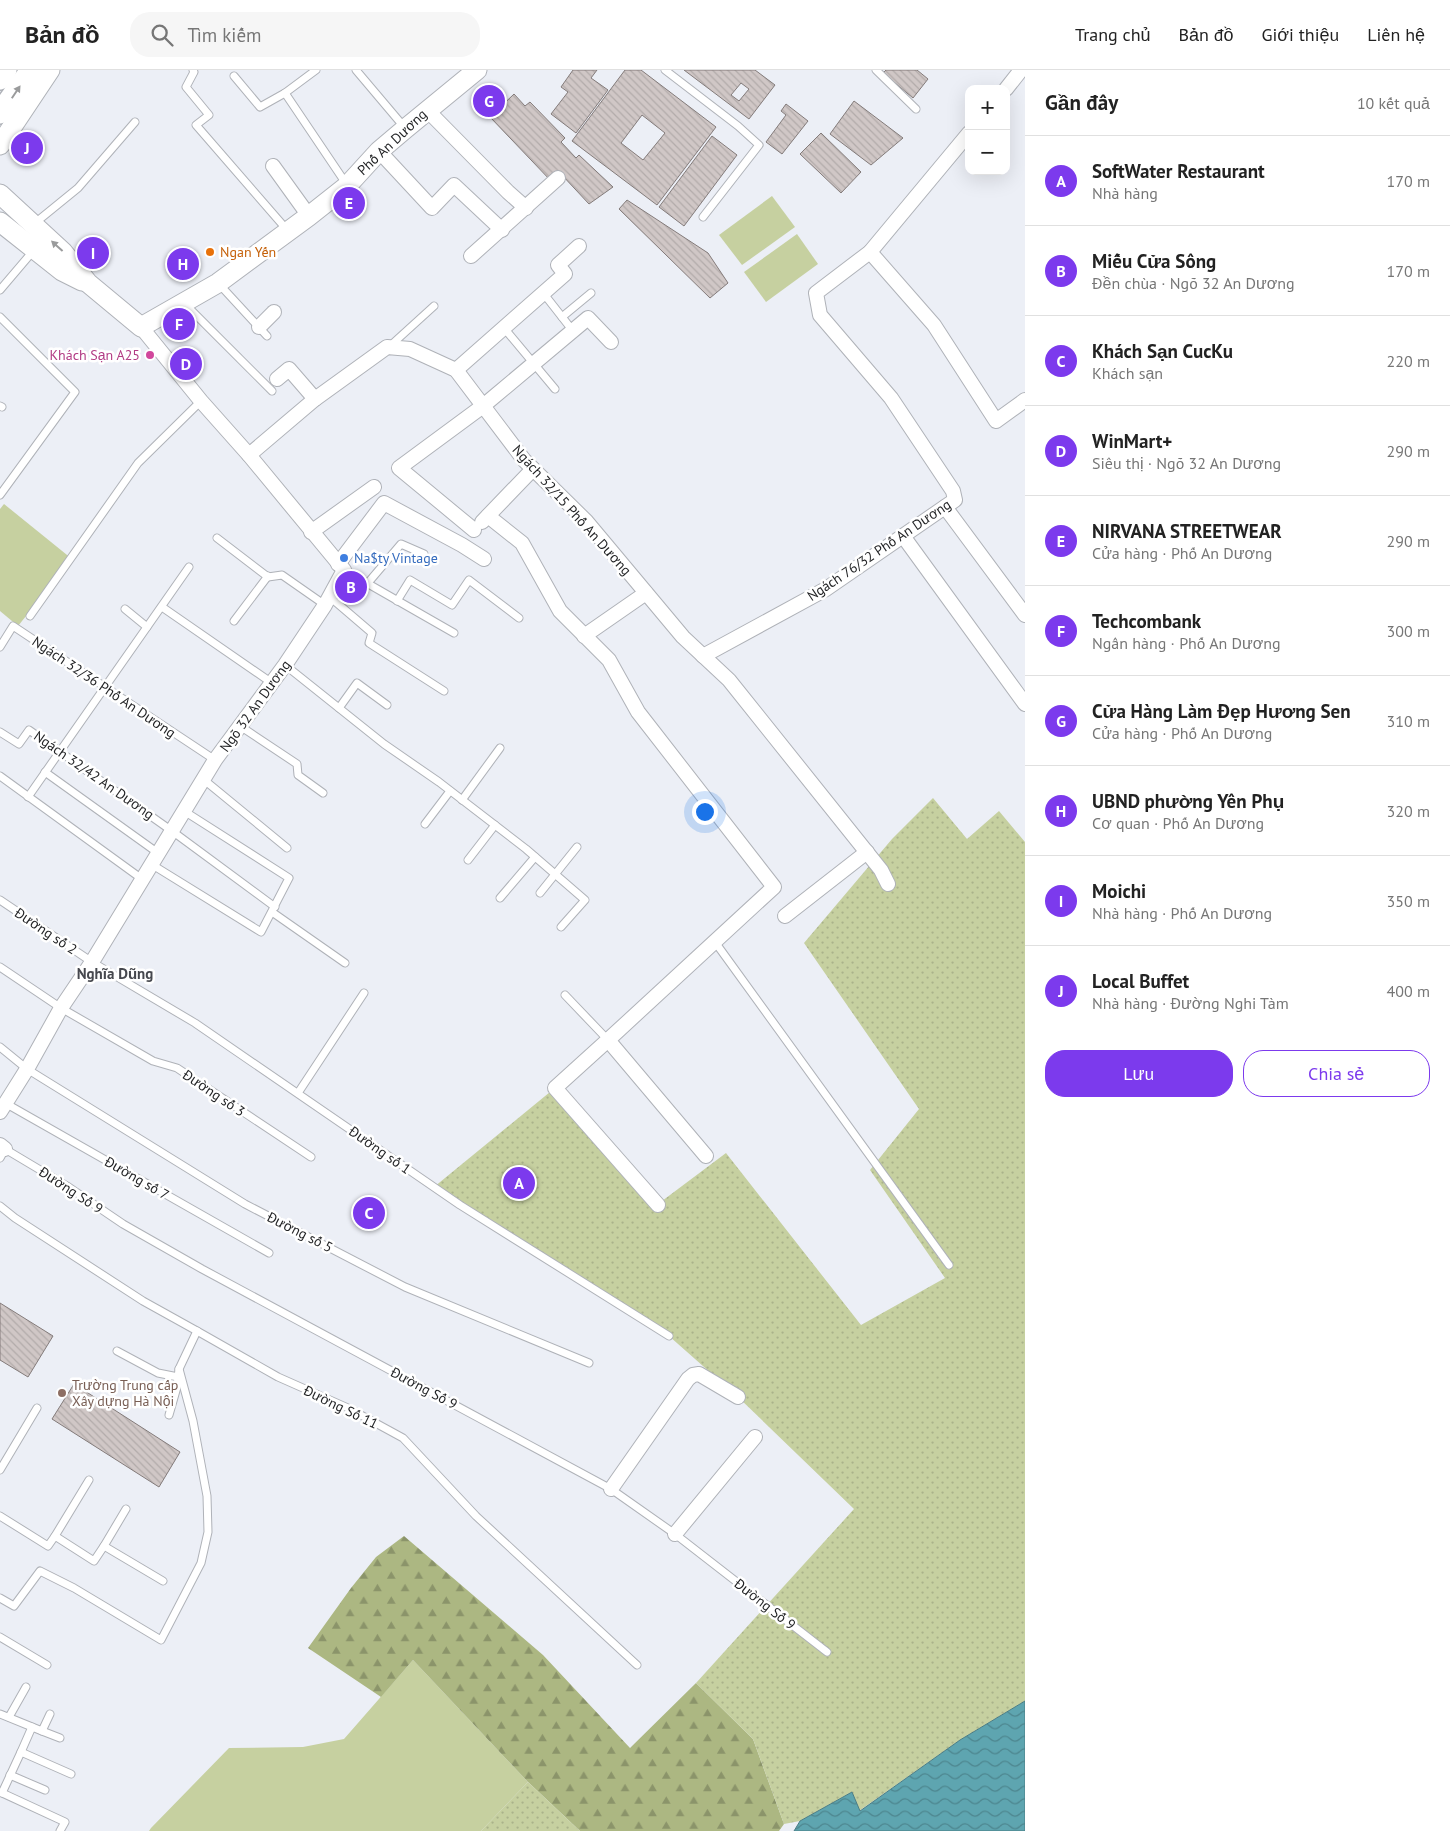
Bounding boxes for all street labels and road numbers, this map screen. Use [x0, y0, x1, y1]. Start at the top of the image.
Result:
street label: Phố An Dương [353, 105, 431, 179]
street label: Ngách 32/15 Phố An Dương [509, 441, 635, 579]
street label: Ngách 76/32 Phố An Dương [804, 495, 954, 605]
street label: Ngách 32/36 Phố An Dương [29, 632, 179, 742]
street label: Ngõ 32 An Dương [216, 657, 294, 755]
street label: Ngách 32/42 An Dương [30, 727, 158, 823]
street label: Đường số 2 [11, 903, 81, 958]
street label: Đường số 3 [179, 1065, 249, 1120]
street label: Đường số 1 [345, 1122, 414, 1178]
street label: Đường số 7 [101, 1152, 172, 1204]
street label: Đường Số 9 [35, 1162, 107, 1217]
street label: Đường số 5 [263, 1207, 336, 1256]
street label: Đường Số 9 [387, 1362, 460, 1413]
street label: Đường Số 11 [300, 1381, 381, 1433]
street label: Đường Số 9 [730, 1574, 799, 1634]

